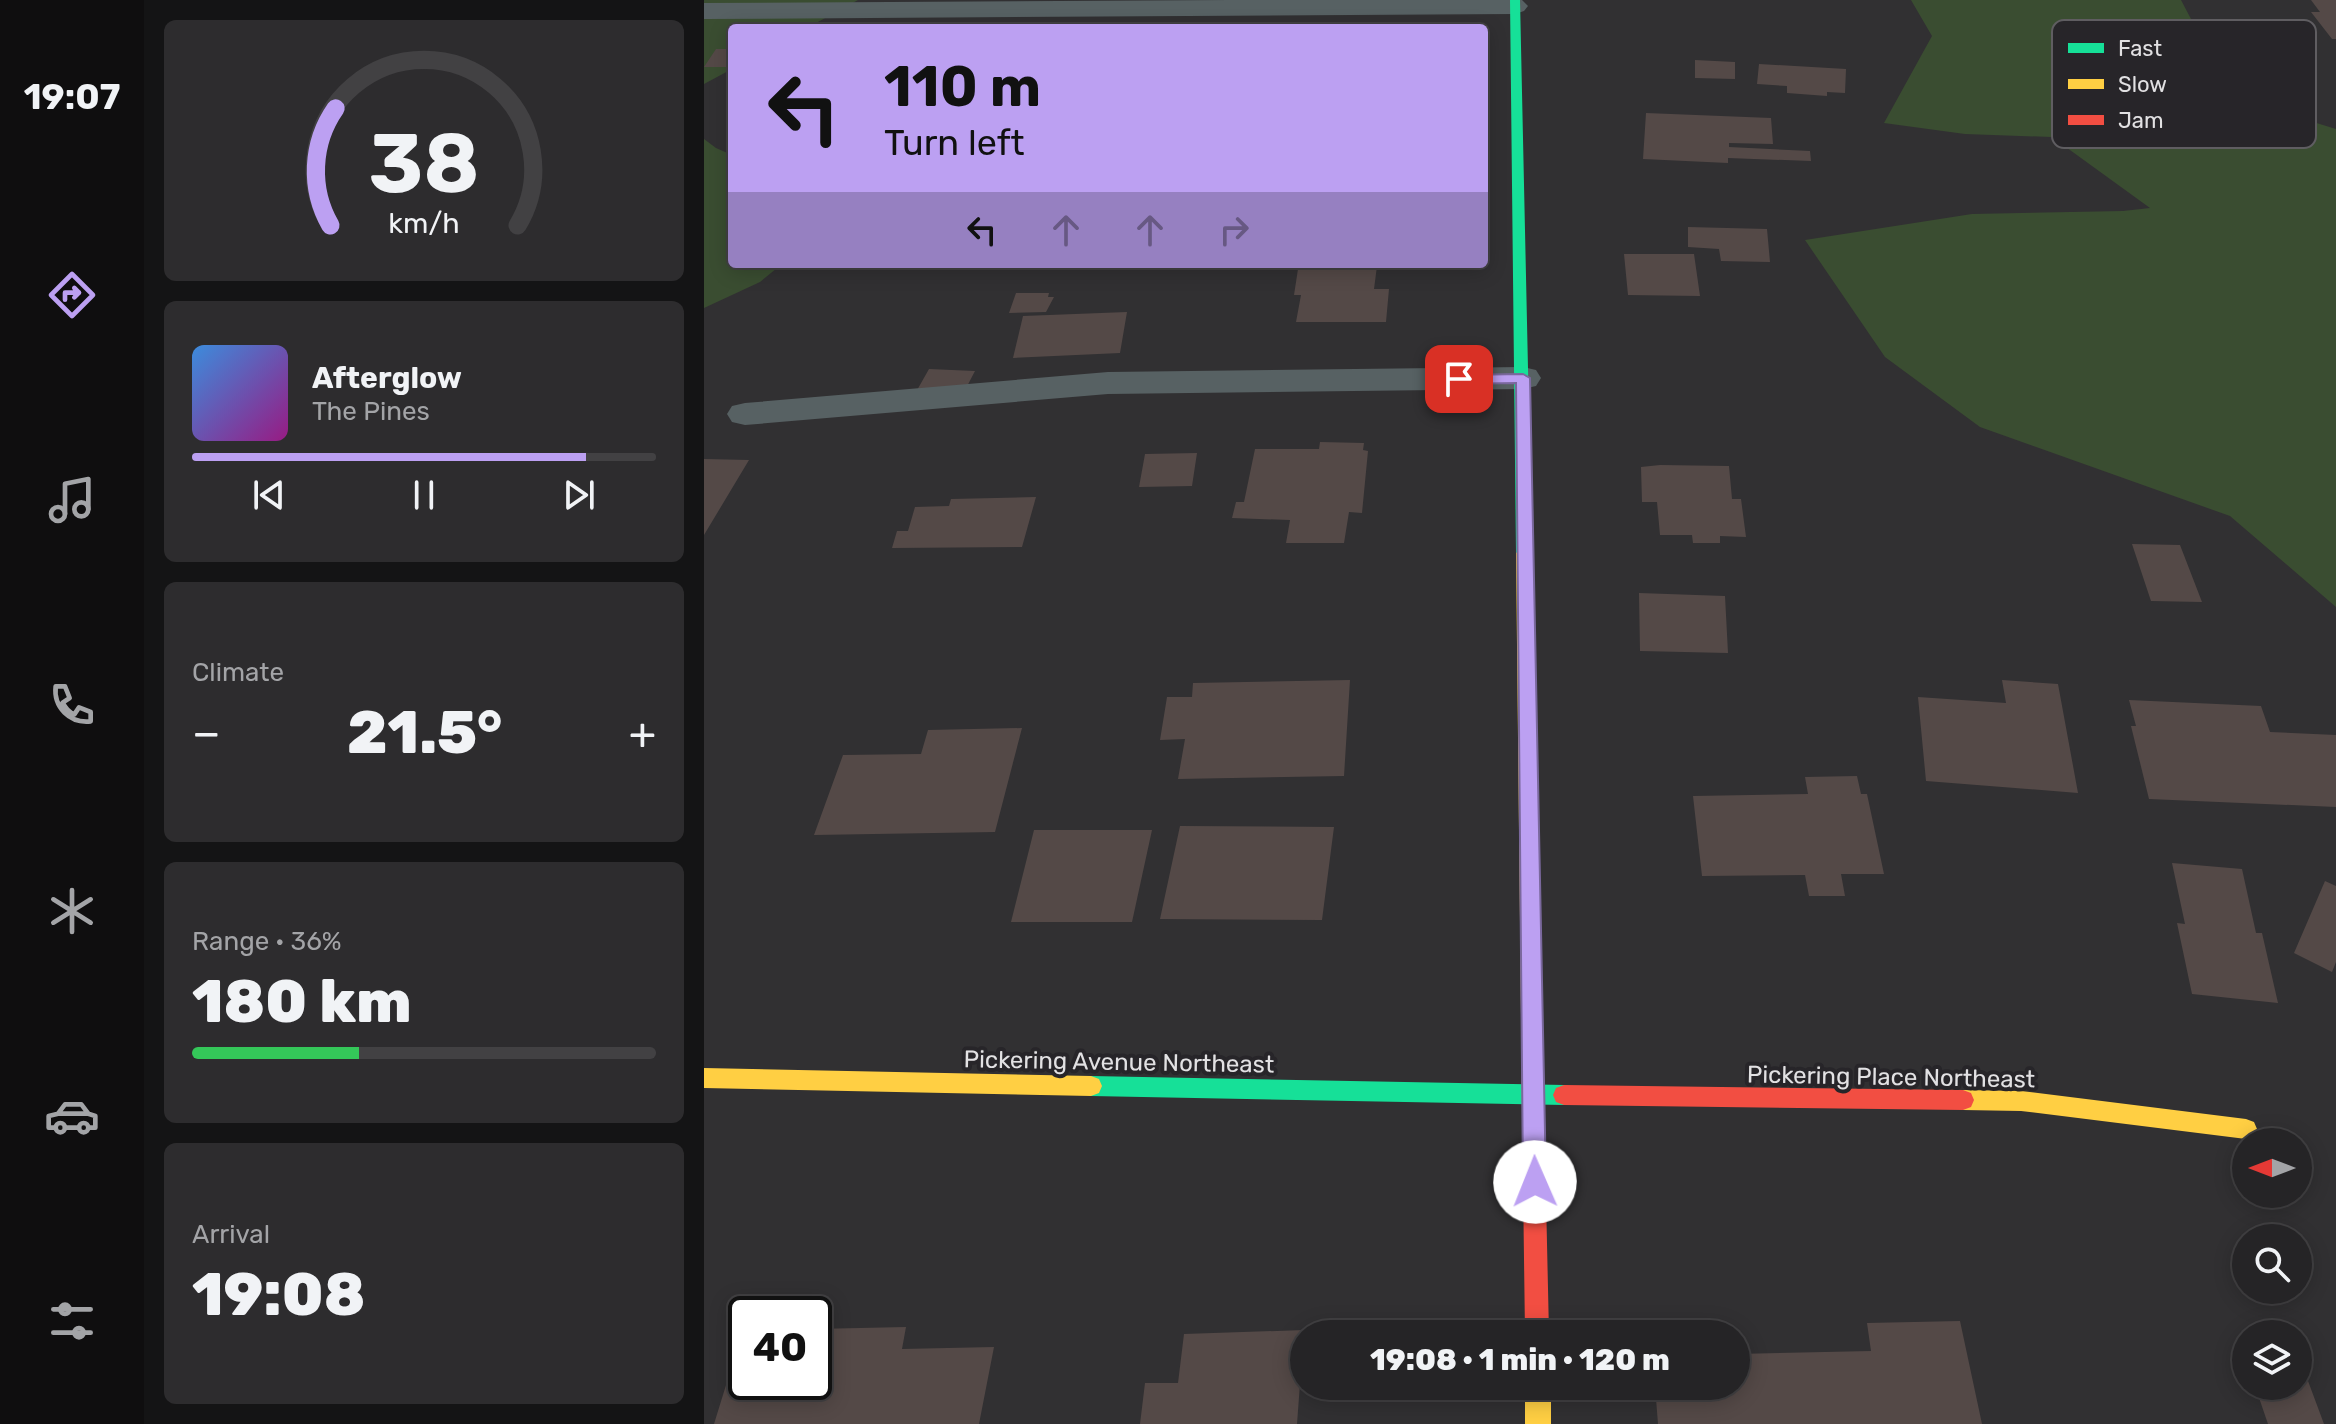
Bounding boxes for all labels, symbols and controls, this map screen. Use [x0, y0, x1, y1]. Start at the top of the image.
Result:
legend [2052, 20, 2316, 148]
text: Fast [2118, 35, 2163, 62]
text: 110 m [884, 54, 1041, 120]
icon: left [752, 56, 856, 160]
text: Slow [2118, 71, 2167, 98]
text: 19:07 [24, 75, 120, 118]
text: Jam [2118, 107, 2164, 134]
text: 38 [368, 114, 480, 213]
text: Turn left [884, 121, 1025, 164]
text: km/h [388, 207, 460, 241]
icon: left [960, 208, 1004, 252]
icon: ahead [1044, 208, 1088, 252]
icon: ahead [1128, 208, 1172, 252]
icon: right [1212, 208, 1256, 252]
icon: directions [44, 267, 100, 323]
pin [1425, 345, 1493, 413]
icon: arrive [1437, 357, 1481, 401]
text: Afterglow [312, 360, 462, 396]
text: The Pines [312, 396, 430, 427]
icon: music [44, 472, 100, 528]
icon: previous [247, 473, 291, 517]
icon: pause [402, 473, 446, 517]
icon: next [557, 473, 601, 517]
text: Climate [192, 657, 284, 688]
icon: phone [44, 677, 100, 733]
text: 21.5° [347, 697, 502, 768]
text: − [192, 707, 221, 759]
text: + [629, 707, 656, 759]
icon: climate [44, 883, 100, 939]
text: Range · 36% [192, 926, 342, 957]
text: 180 km [192, 966, 412, 1037]
street label: Pickering Avenue Northeast [963, 1045, 1275, 1079]
street label: Pickering Place Northeast [1747, 1060, 2035, 1094]
icon: car [44, 1088, 100, 1144]
north arrow [2232, 1128, 2312, 1208]
map controls [2232, 1128, 2312, 1400]
position arrow [1493, 1140, 1577, 1224]
text: Arrival [192, 1219, 270, 1250]
button: search [2232, 1224, 2312, 1304]
text: 19:08 [192, 1259, 365, 1330]
icon: filters [44, 1293, 100, 1349]
speed limit sign: 40 [728, 1296, 832, 1400]
button: layers [2232, 1320, 2312, 1400]
text: 19:08 · 1 min · 120 m [1370, 1342, 1670, 1378]

